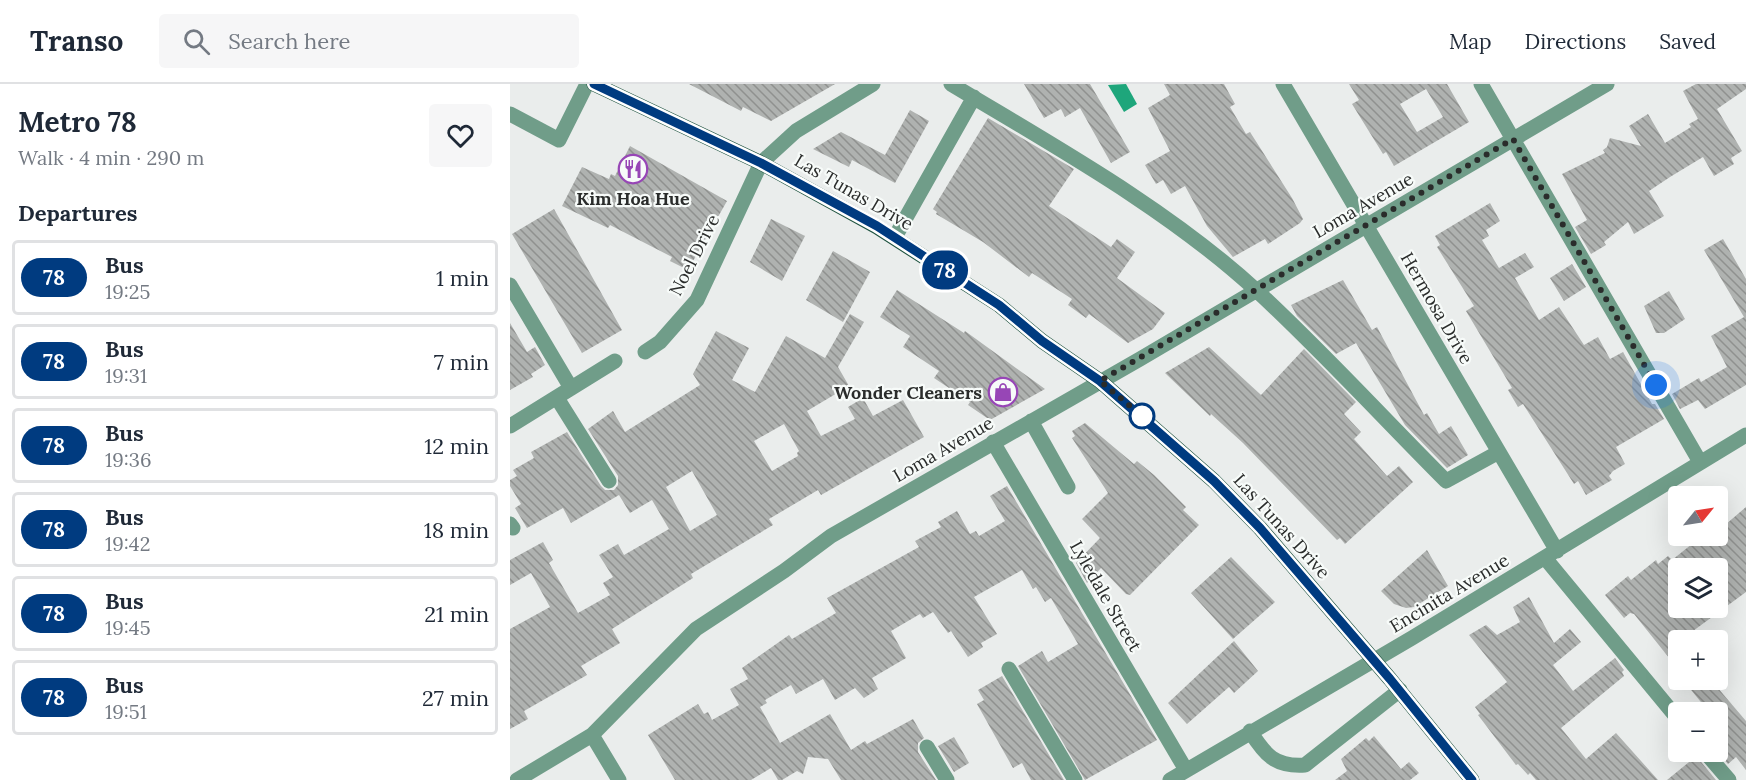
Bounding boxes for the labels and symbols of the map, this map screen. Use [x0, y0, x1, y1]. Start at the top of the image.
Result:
street label: Las Tunas Drive [790, 149, 918, 235]
restaurant icon: Kim Hoa Hue [617, 153, 649, 185]
street label: Loma Avenue [1309, 167, 1418, 243]
place label: Kim Hoa Hue [576, 187, 690, 210]
street label: Noel Drive [664, 210, 724, 300]
street label: Hermosa Drive [1396, 248, 1478, 368]
line badge: 78 [918, 250, 972, 290]
your location [1641, 370, 1671, 400]
shop icon: Wonder Cleaners [987, 376, 1019, 408]
place label: Wonder Cleaners [834, 381, 982, 404]
unlabelled marker [1129, 403, 1155, 429]
street label: Loma Avenue [889, 411, 998, 487]
street label: Las Tunas Drive [1229, 469, 1335, 583]
north arrow [1668, 486, 1728, 546]
street label: Lyledale Street [1065, 536, 1147, 656]
street label: Encinita Avenue [1385, 548, 1513, 638]

